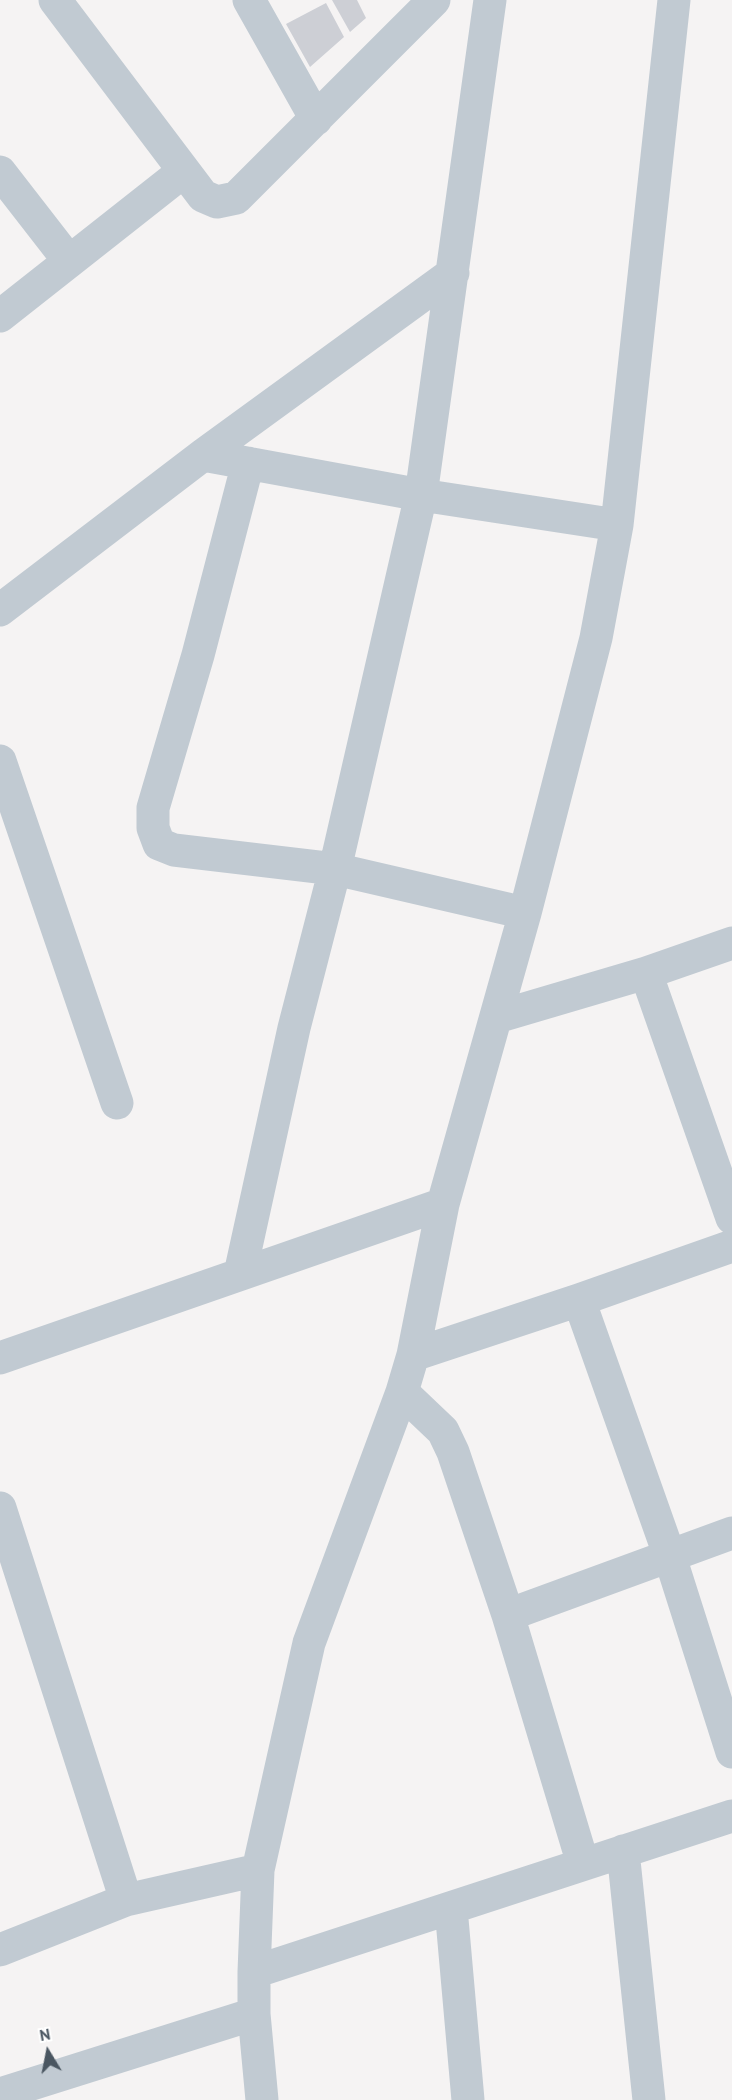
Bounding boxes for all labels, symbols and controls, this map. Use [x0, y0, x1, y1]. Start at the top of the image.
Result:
north arrow [18, 2022, 78, 2082]
text: N [38, 2024, 52, 2045]

